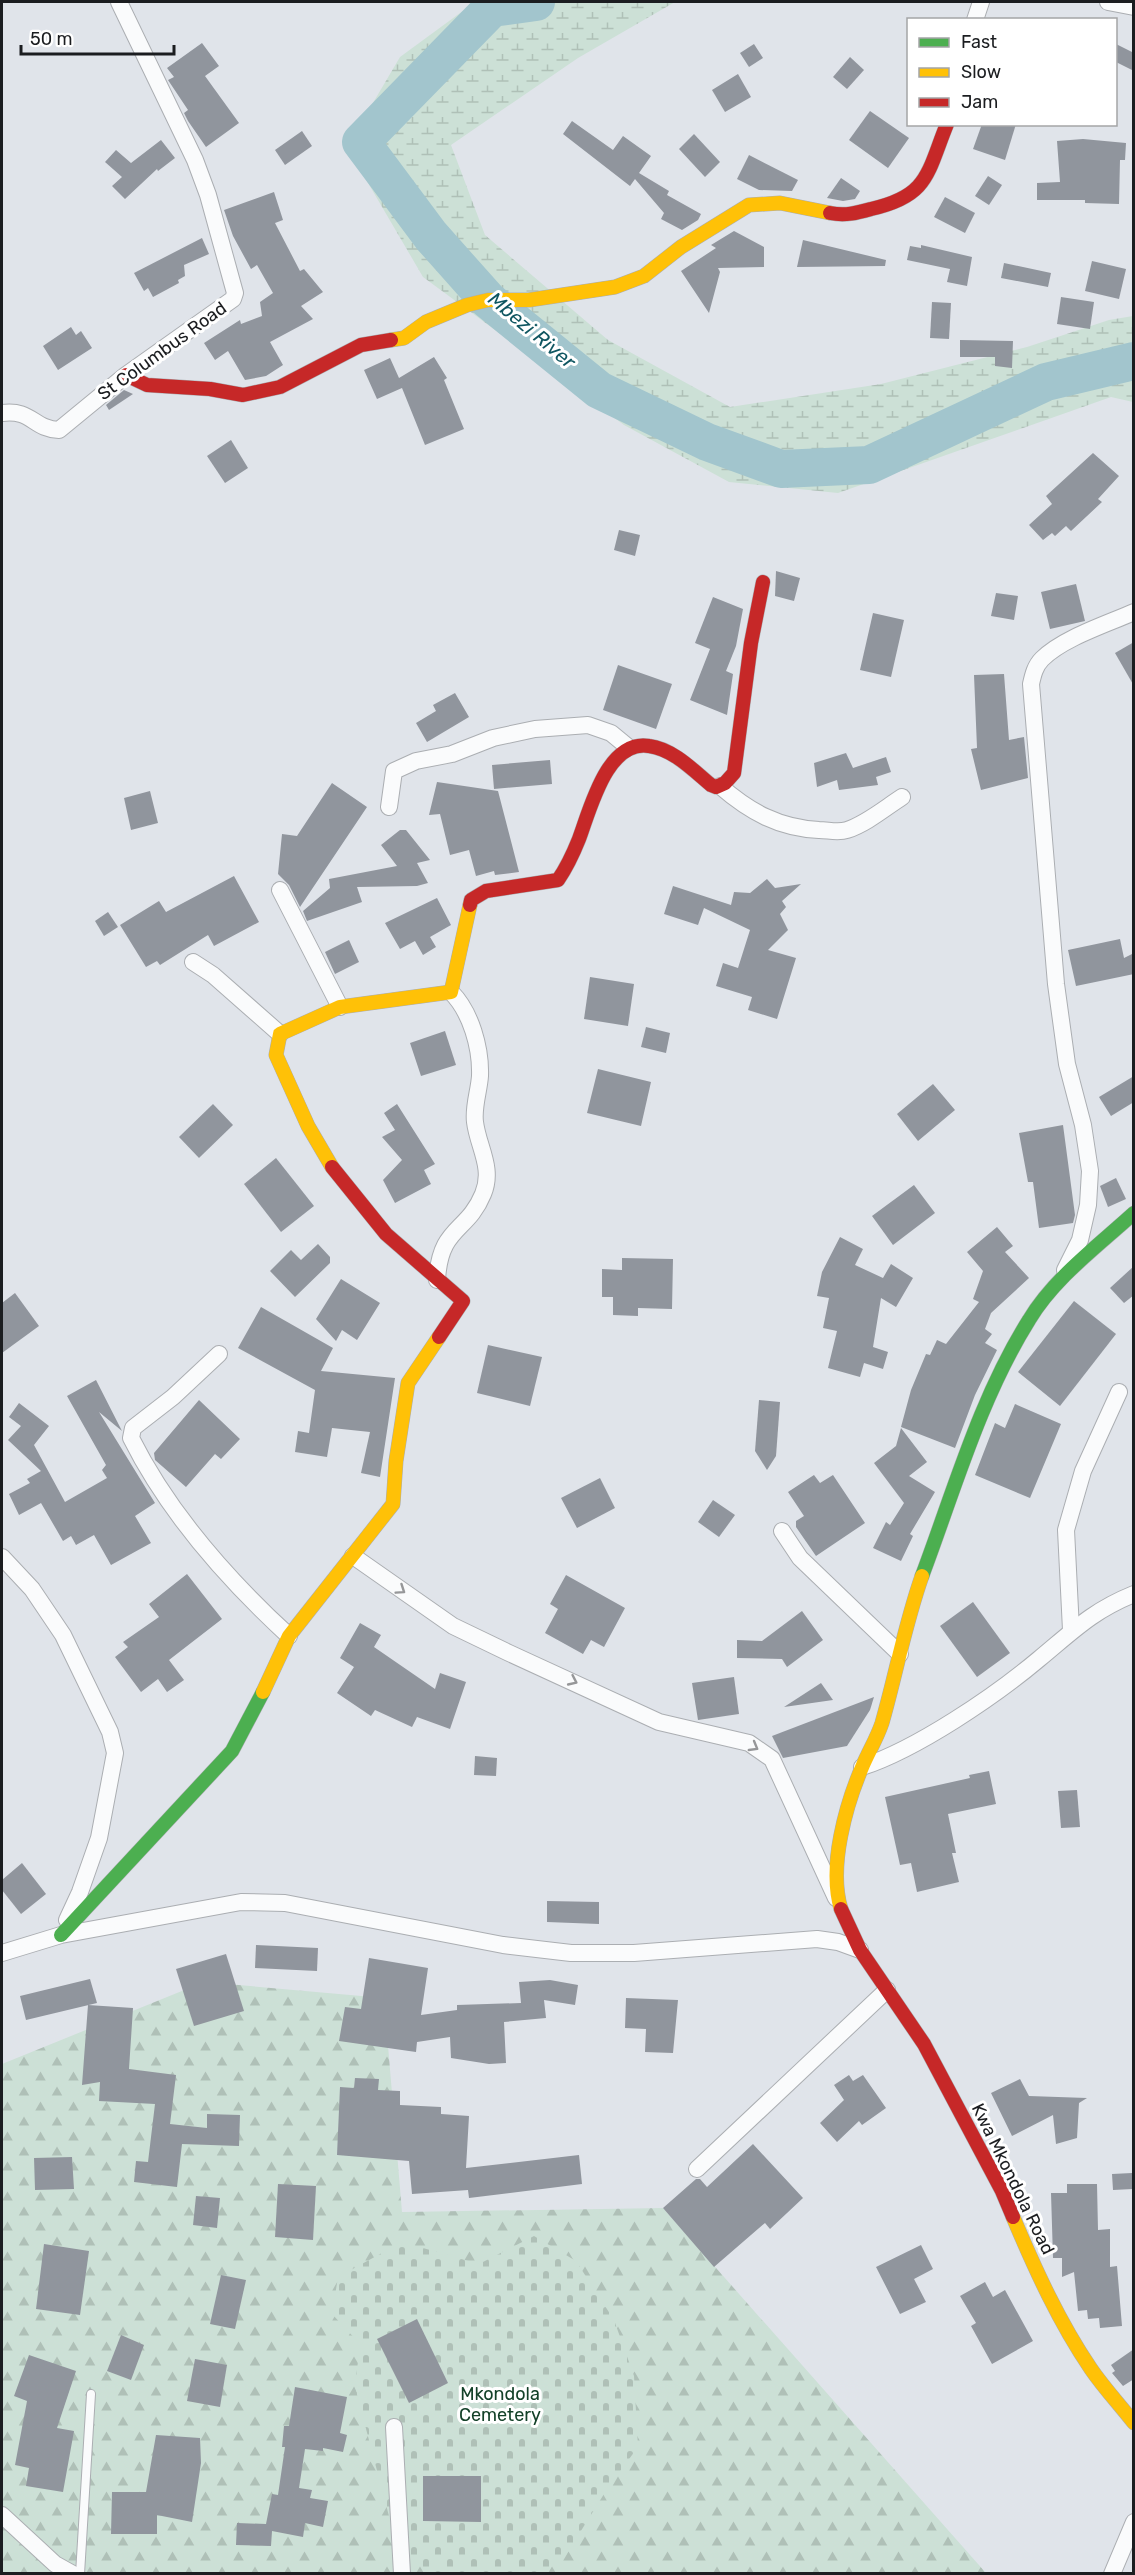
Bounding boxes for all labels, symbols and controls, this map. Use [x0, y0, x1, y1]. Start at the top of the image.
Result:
scale bar [21, 18, 174, 56]
legend [907, 18, 1117, 126]
text: 50 m [30, 28, 73, 50]
text: Fast [961, 31, 997, 53]
text: Slow [961, 61, 1001, 83]
text: Jam [961, 91, 998, 113]
water label: Mbezi River [484, 287, 582, 374]
street label: St Columbus Road [93, 297, 231, 405]
one-way arrow [394, 1583, 405, 1594]
one-way arrow [566, 1673, 577, 1685]
one-way arrow [748, 1740, 758, 1752]
street label: Kwa Mkondola Road [967, 2100, 1059, 2258]
park label: Mkondola Cemetery [459, 2383, 541, 2426]

